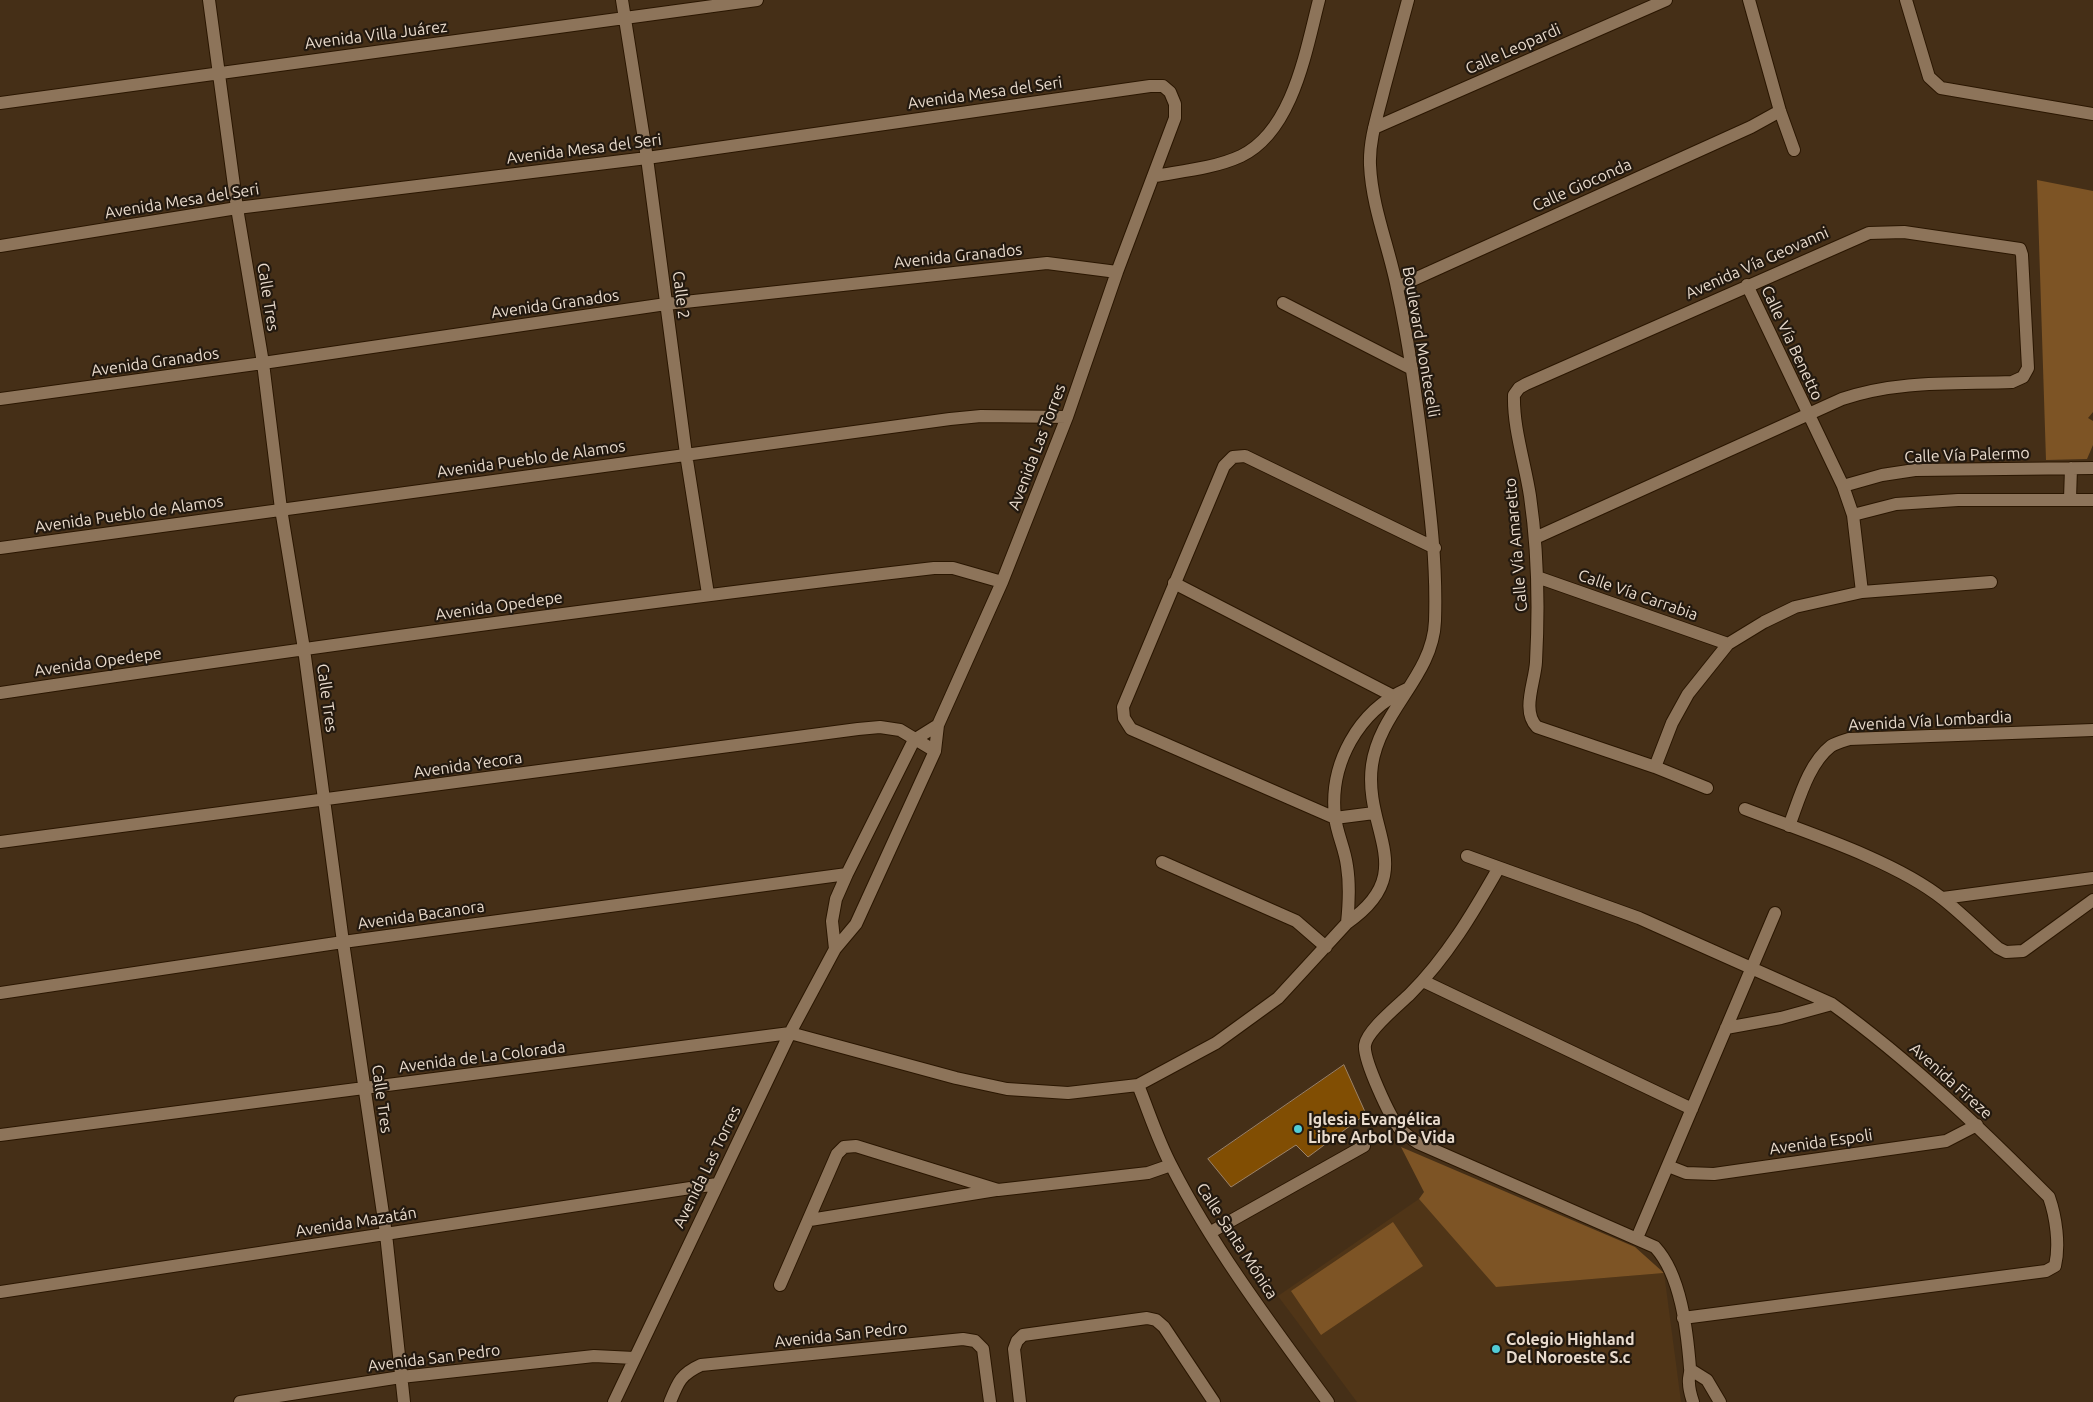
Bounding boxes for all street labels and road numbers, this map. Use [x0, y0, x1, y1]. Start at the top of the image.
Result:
street label: Avenida Villa Juárez [304, 17, 448, 53]
street label: Calle Leopardi [1462, 19, 1564, 79]
street label: Avenida Mesa del Seri [906, 73, 1064, 113]
street label: Avenida Mesa del Seri [505, 130, 663, 168]
street label: Calle Gioconda [1530, 155, 1634, 215]
street label: Avenida Mesa del Seri [104, 179, 260, 223]
street label: Avenida Vía Geovanni [1683, 223, 1831, 303]
street label: Avenida Granados [893, 240, 1023, 272]
street label: Calle Tres [253, 261, 283, 333]
street label: Boulevard Montecelli [1398, 265, 1444, 419]
street label: Calle 2 [669, 270, 693, 320]
street label: Calle Vía Benetto [1757, 283, 1827, 403]
street label: Avenida Granados [490, 286, 620, 322]
street label: Avenida Granados [90, 344, 220, 380]
street label: Avenida Las Torres [1004, 381, 1070, 513]
street label: Avenida Pueblo de Alamos [436, 436, 626, 482]
street label: Calle Vía Palermo [1904, 443, 2030, 467]
street label: Calle Vía Amaretto [1501, 477, 1531, 613]
street label: Avenida Pueblo de Alamos [34, 491, 224, 537]
street label: Calle Vía Carrabia [1576, 566, 1700, 624]
street label: Avenida Opedepe [434, 588, 564, 624]
street label: Avenida Opedepe [33, 644, 163, 680]
street label: Calle Tres [313, 662, 341, 734]
street label: Avenida Vía Lombardia [1848, 707, 2012, 735]
street label: Avenida Yecora [412, 748, 524, 782]
street label: Avenida Bacanora [356, 897, 486, 933]
street label: Avenida de La Colorada [398, 1037, 566, 1077]
street label: Avenida Fireze [1906, 1039, 1996, 1123]
street label: Calle Tres [368, 1063, 396, 1135]
street label: Avenida Las Torres [669, 1103, 745, 1231]
street label: Avenida Espoli [1768, 1125, 1874, 1159]
street label: Calle Santa Mónica [1192, 1179, 1282, 1303]
street label: Avenida Mazatán [294, 1203, 418, 1241]
street label: Avenida San Pedro [774, 1318, 908, 1352]
street label: Avenida San Pedro [367, 1340, 501, 1376]

